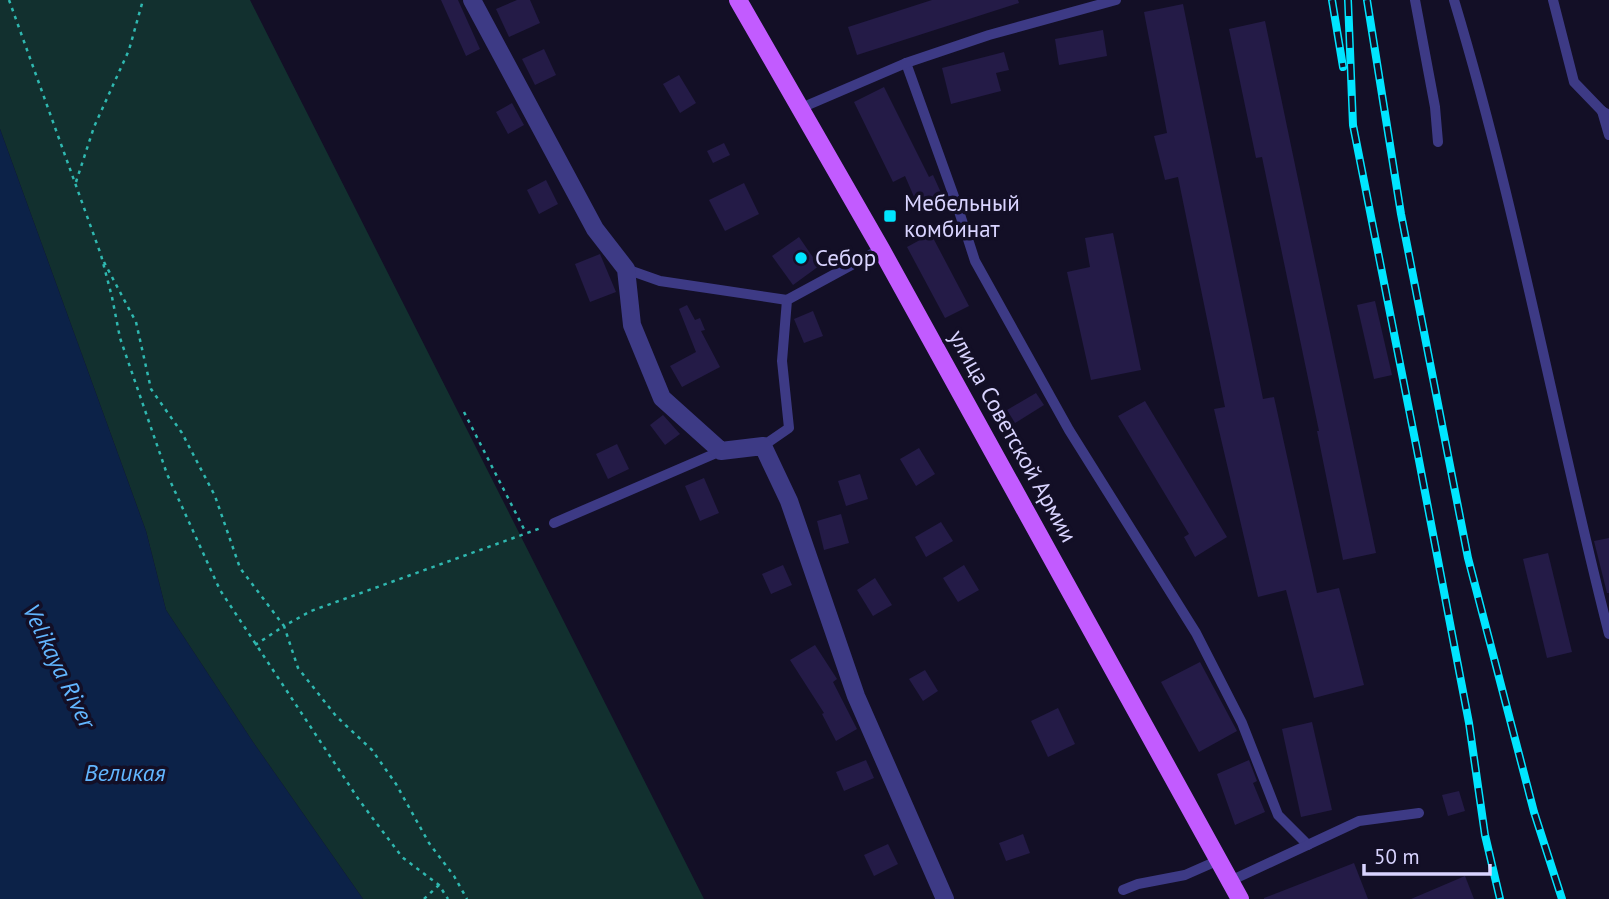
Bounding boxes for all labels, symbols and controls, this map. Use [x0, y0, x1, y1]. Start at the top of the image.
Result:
place label: Мебельный комбинат [904, 188, 1020, 243]
marker: Мебельный комбинат [882, 208, 898, 224]
place label: Себор [815, 243, 876, 272]
marker: Себор [793, 250, 809, 266]
street label: улица Советской Армии [943, 324, 1084, 547]
water label: Velikaya River [16, 598, 104, 735]
water label: Великая [84, 757, 166, 788]
scale bar [1364, 832, 1490, 876]
text: 50 m [1374, 843, 1420, 870]

